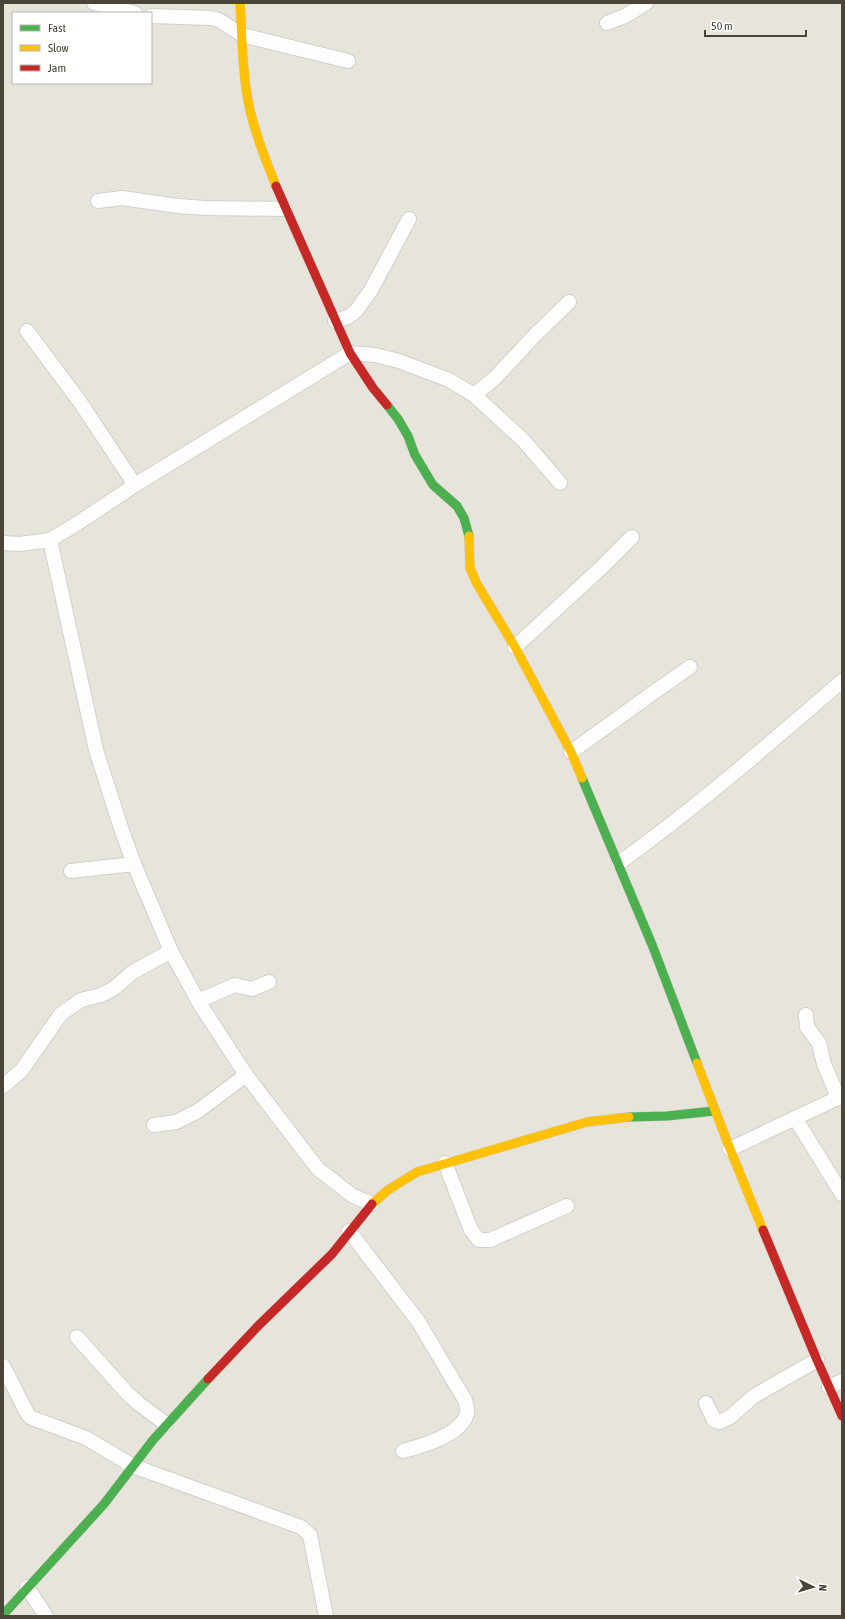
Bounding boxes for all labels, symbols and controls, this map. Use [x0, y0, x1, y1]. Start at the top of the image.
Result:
legend [12, 12, 152, 84]
scale bar [705, 12, 806, 38]
text: 50 m [711, 19, 733, 33]
text: Fast [48, 21, 66, 35]
text: Slow [48, 41, 69, 55]
text: Jam [48, 61, 66, 75]
north arrow [793, 1567, 833, 1607]
text: N [817, 1584, 829, 1592]

